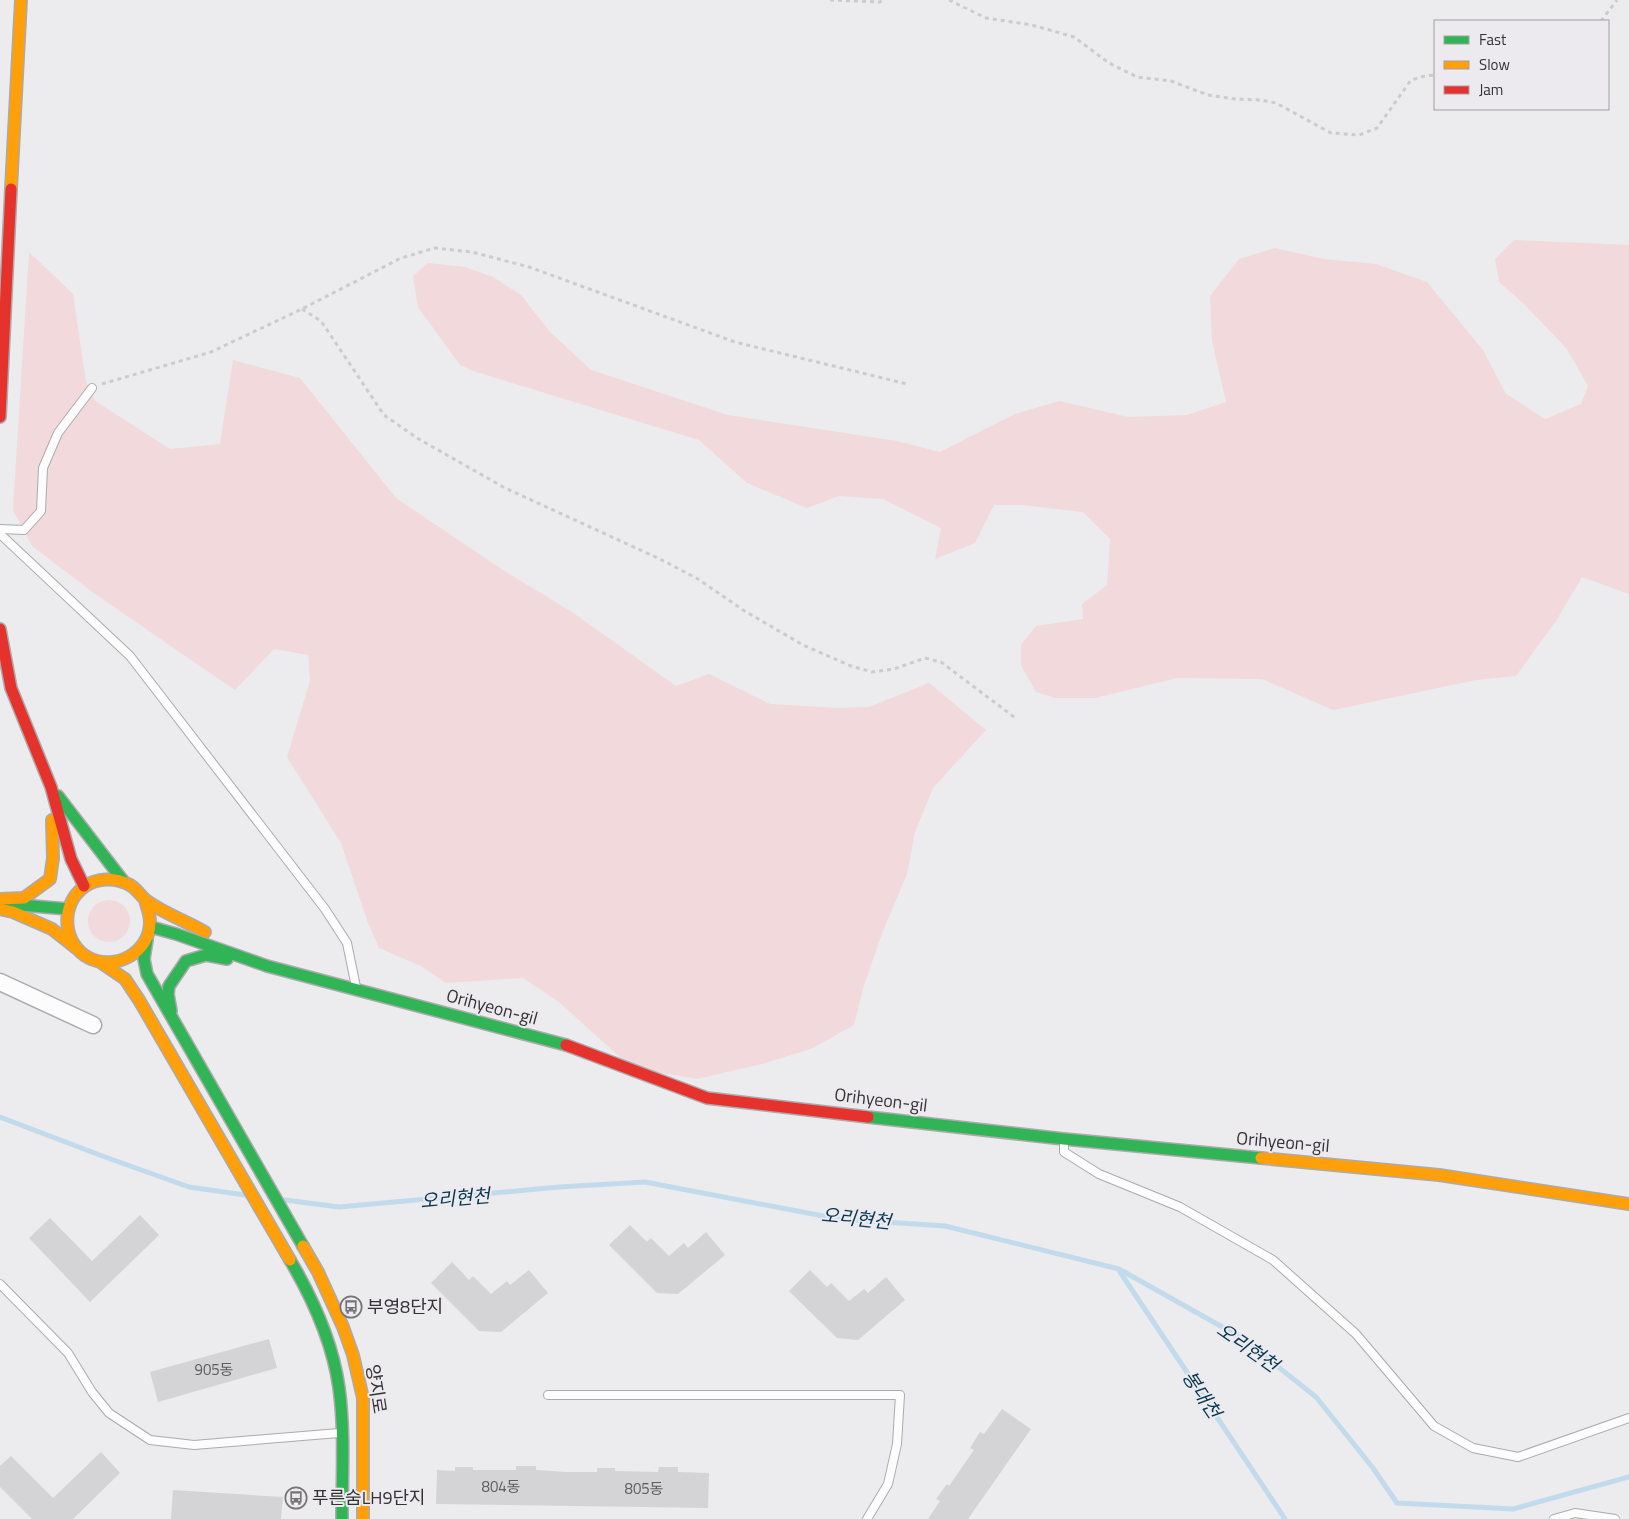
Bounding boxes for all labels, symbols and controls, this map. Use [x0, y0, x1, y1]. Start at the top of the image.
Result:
legend [1434, 20, 1609, 110]
text: Fast [1479, 28, 1507, 51]
text: Slow [1479, 53, 1510, 76]
text: Jam [1479, 78, 1503, 101]
street label: Orihyeon-gil [443, 981, 541, 1032]
street label: Orihyeon-gil [833, 1080, 929, 1119]
street label: Orihyeon-gil [1235, 1124, 1331, 1159]
water label: 오리현천 [419, 1180, 493, 1215]
water label: 오리현천 [820, 1199, 894, 1236]
place label: 부영8단지 [367, 1293, 443, 1320]
bus stop icon: 부영8단지 [339, 1295, 363, 1319]
water label: 오리현천 [1211, 1315, 1286, 1379]
house number: 905동 [194, 1358, 234, 1381]
street label: 양지로 [359, 1362, 394, 1416]
water label: 봉대천 [1176, 1364, 1230, 1425]
house number: 804동 [481, 1475, 521, 1498]
house number: 805동 [624, 1477, 664, 1500]
place label: 푸른숨LH9단지 [312, 1484, 426, 1511]
bus stop icon: 푸른숨LH9단지 [284, 1486, 308, 1510]

